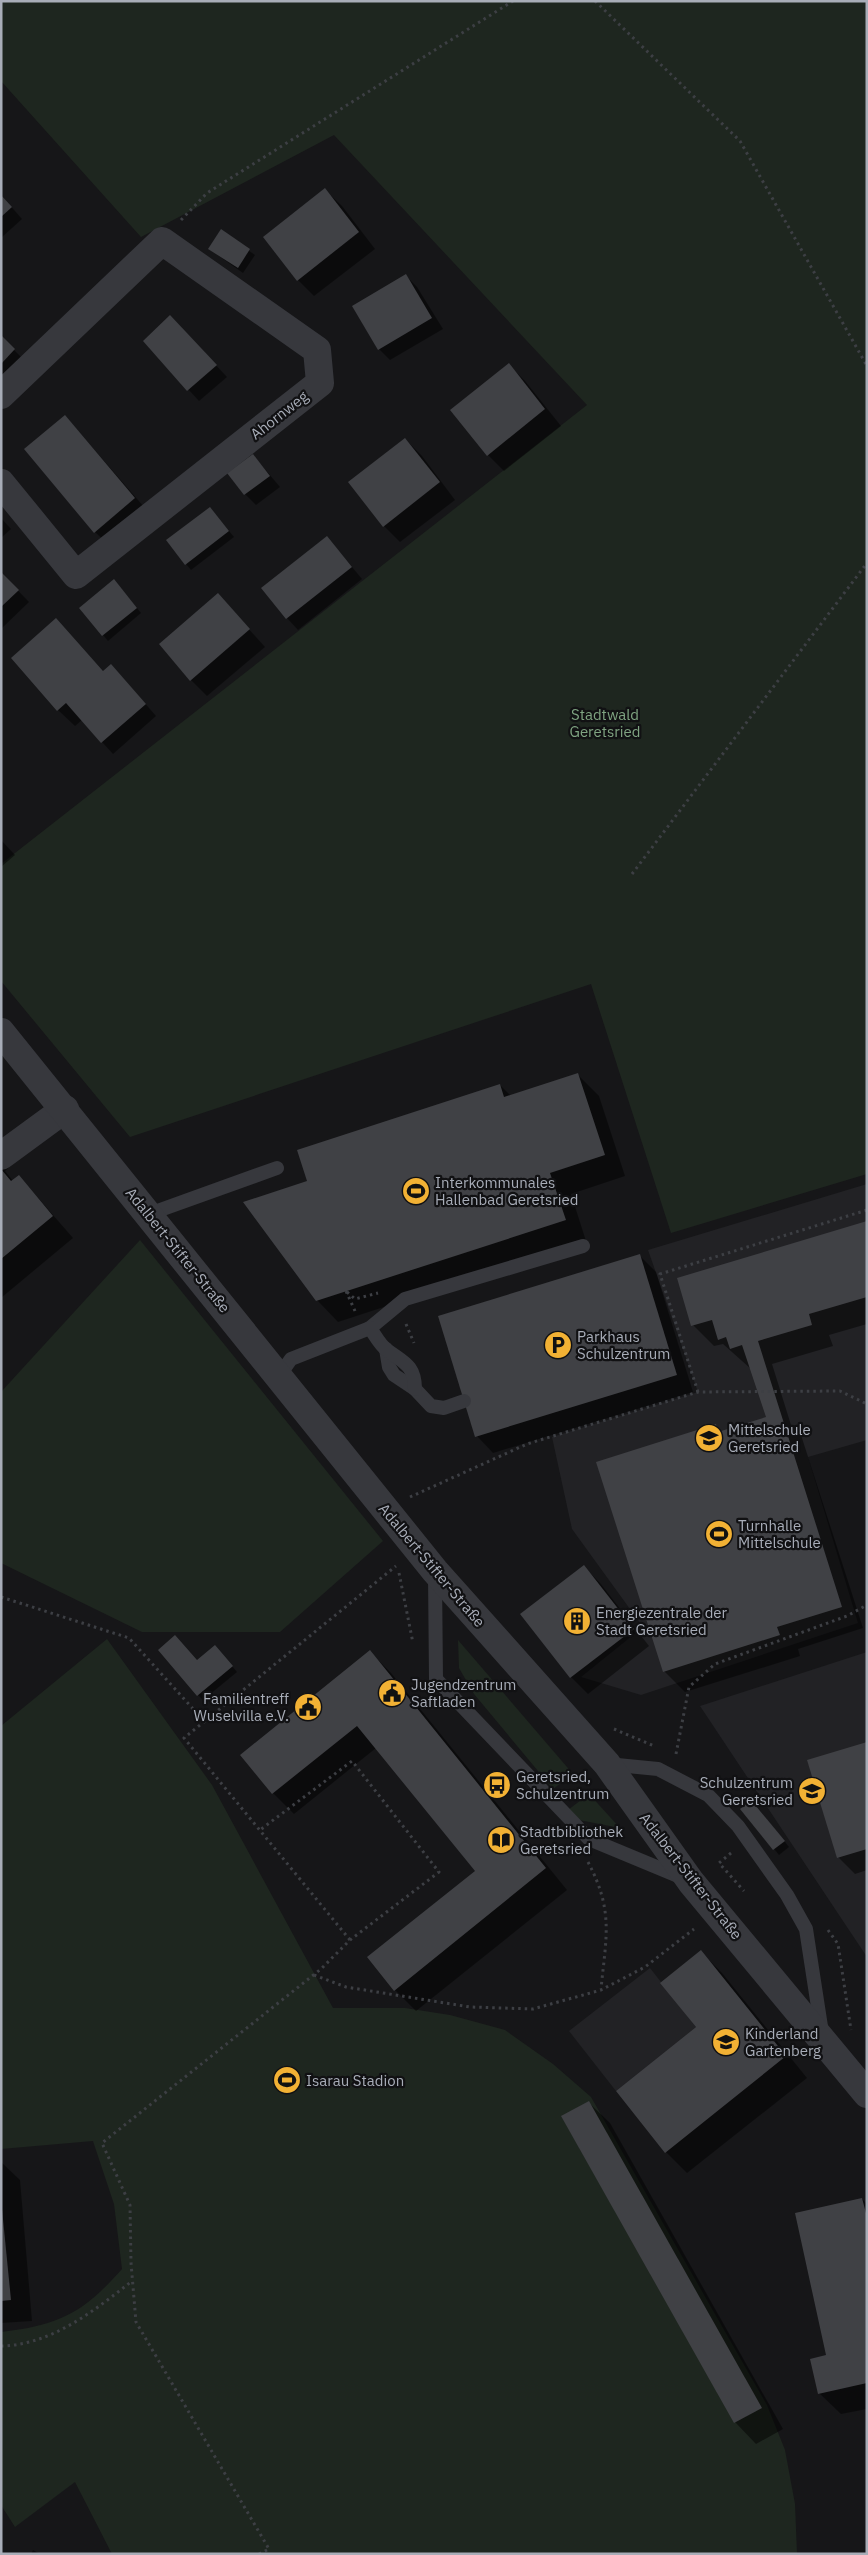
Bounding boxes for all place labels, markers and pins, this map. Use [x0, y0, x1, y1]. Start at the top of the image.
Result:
place label: Interkommunales Hallenbad Geretsried [435, 1173, 579, 1209]
sports icon: Interkommunales Hallenbad Geretsried [401, 1176, 431, 1206]
place label: Parkhaus Schulzentrum [577, 1327, 670, 1363]
parking icon: Parkhaus Schulzentrum [543, 1330, 573, 1360]
place label: Mittelschule Geretsried [728, 1420, 811, 1456]
school or university icon: Mittelschule Geretsried [694, 1423, 724, 1453]
place label: Turnhalle Mittelschule [738, 1516, 821, 1552]
sports icon: Turnhalle Mittelschule [704, 1519, 734, 1549]
place label: Energiezentrale der Stadt Geretsried [596, 1603, 728, 1639]
building icon: Energiezentrale der Stadt Geretsried [562, 1606, 592, 1636]
place label: Jugendzentrum Saftladen [411, 1675, 516, 1711]
public building icon: Jugendzentrum Saftladen [377, 1678, 407, 1708]
place label: Familientreff Wuselvilla e.V. [194, 1689, 289, 1725]
public building icon: Familientreff Wuselvilla e.V. [293, 1692, 323, 1722]
place label: Geretsried, Schulzentrum [516, 1767, 609, 1803]
bus stop icon: Geretsried, Schulzentrum [482, 1770, 512, 1800]
place label: Schulzentrum Geretsried [700, 1773, 793, 1809]
school or university icon: Schulzentrum Geretsried [797, 1776, 827, 1806]
place label: Stadtbibliothek Geretsried [520, 1822, 623, 1858]
library icon: Stadtbibliothek Geretsried [486, 1825, 516, 1855]
place label: Kinderland Gartenberg [745, 2024, 821, 2060]
school or university icon: Kinderland Gartenberg [711, 2027, 741, 2057]
sports icon: Isarau Stadion [272, 2065, 302, 2095]
place label: Isarau Stadion [306, 2071, 404, 2090]

